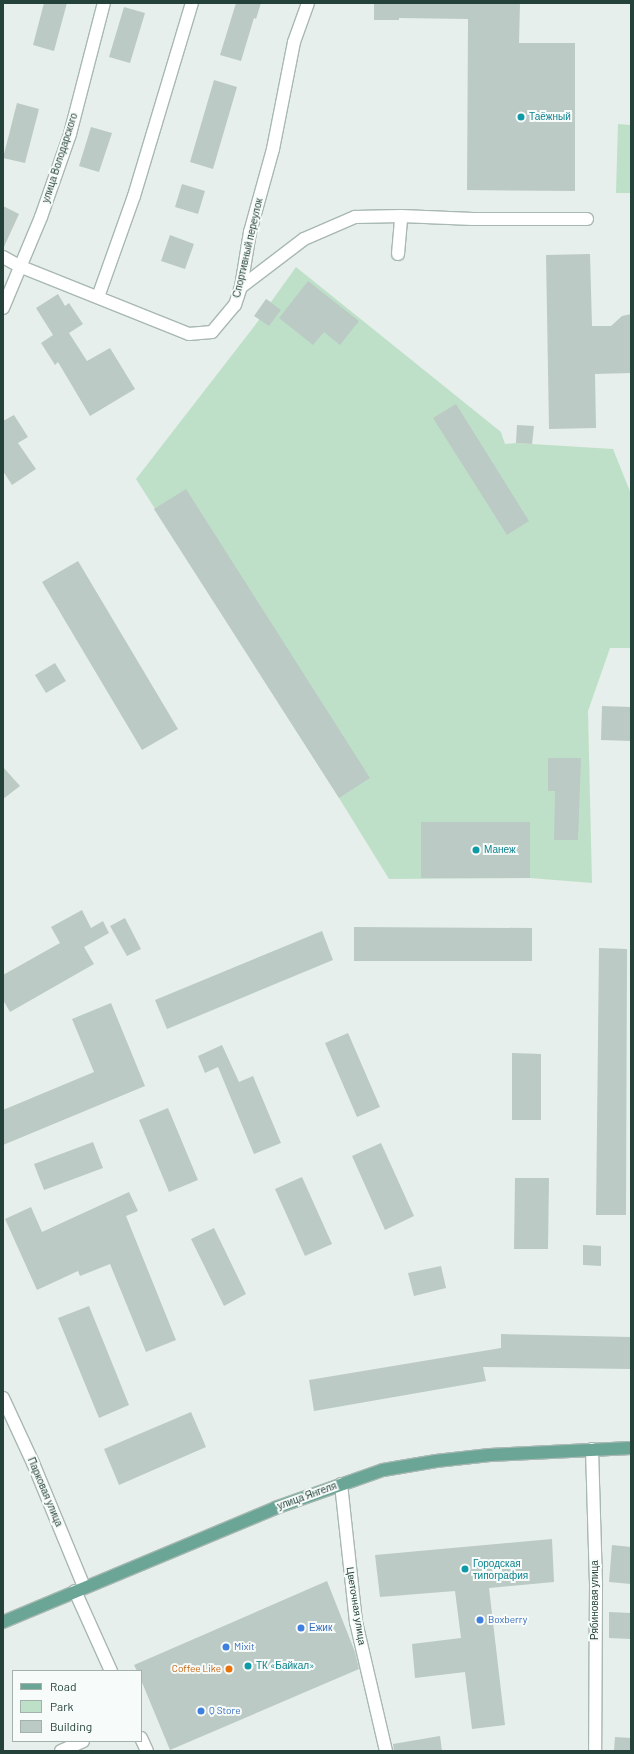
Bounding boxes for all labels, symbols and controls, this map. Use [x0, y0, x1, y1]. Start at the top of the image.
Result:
place label: Таёжный [529, 111, 571, 123]
street label: улица Володарского [40, 112, 80, 204]
marker: Таёжный [516, 112, 526, 122]
street label: Спортивный переулок [231, 197, 265, 299]
place label: Манеж [484, 844, 516, 856]
marker: Манеж [471, 845, 481, 855]
street label: Парковая улица [25, 1456, 65, 1528]
street label: улица Янгеля [276, 1480, 338, 1512]
place label: Городская типография [473, 1557, 528, 1580]
street label: Рябиновая улица [589, 1560, 601, 1640]
marker: Городская типография [460, 1564, 470, 1574]
street label: Цветочная улица [344, 1566, 368, 1646]
place label: Boxberry [488, 1614, 527, 1626]
marker: Boxberry [475, 1615, 485, 1625]
place label: Ежик [309, 1622, 332, 1634]
marker: Ежик [296, 1623, 306, 1633]
place label: Mixit [234, 1641, 255, 1653]
marker: Mixit [221, 1642, 231, 1652]
place label: ТК «Байкал» [256, 1660, 314, 1672]
marker: ТК «Байкал» [243, 1661, 253, 1671]
place label: Coffee Like [172, 1663, 221, 1675]
marker: Coffee Like [224, 1664, 234, 1674]
legend [12, 1670, 142, 1742]
text: Road [50, 1679, 77, 1693]
text: Park [50, 1699, 74, 1713]
place label: Q Store [209, 1705, 240, 1717]
marker: Q Store [196, 1706, 206, 1716]
text: Building [50, 1719, 92, 1733]

